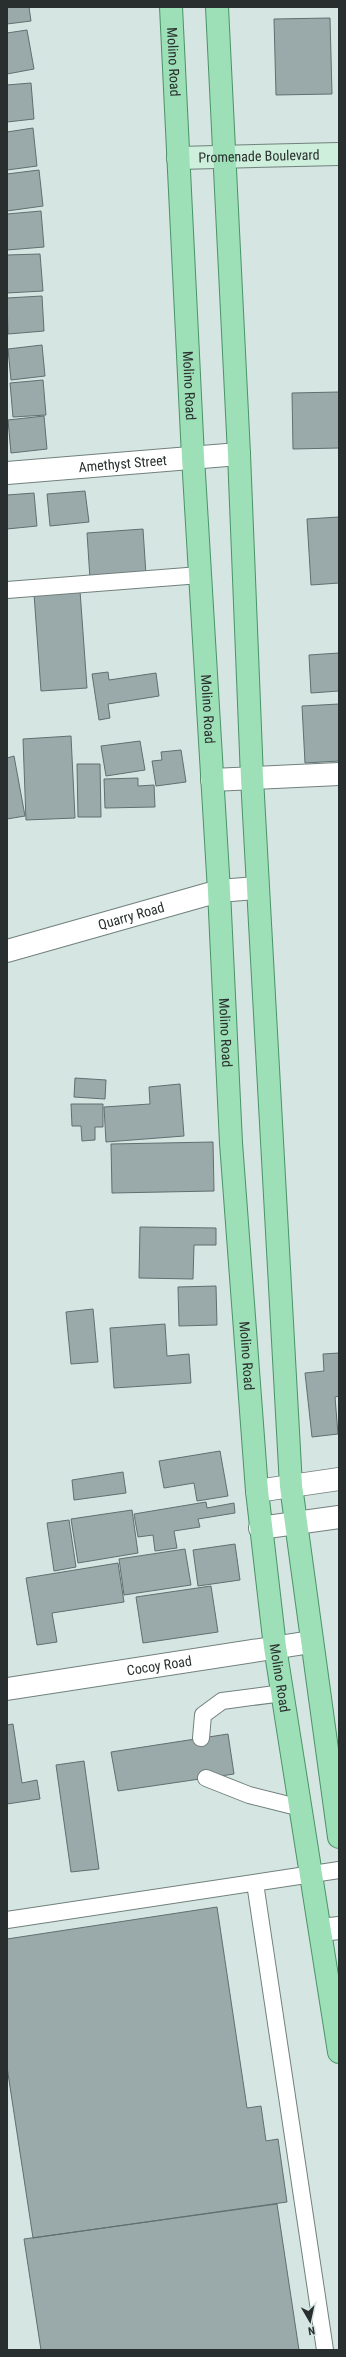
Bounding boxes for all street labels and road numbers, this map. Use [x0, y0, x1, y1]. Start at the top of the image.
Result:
street label: Molino Road [164, 27, 183, 97]
street label: Promenade Boulevard [198, 146, 320, 165]
street label: Molino Road [180, 351, 199, 421]
street label: Amethyst Street [78, 452, 167, 475]
street label: Molino Road [198, 674, 218, 744]
street label: Quarry Road [96, 899, 166, 933]
street label: Molino Road [216, 998, 235, 1067]
street label: Molino Road [236, 1321, 257, 1391]
street label: Molino Road [267, 1643, 293, 1713]
street label: Cocoy Road [126, 1653, 193, 1678]

